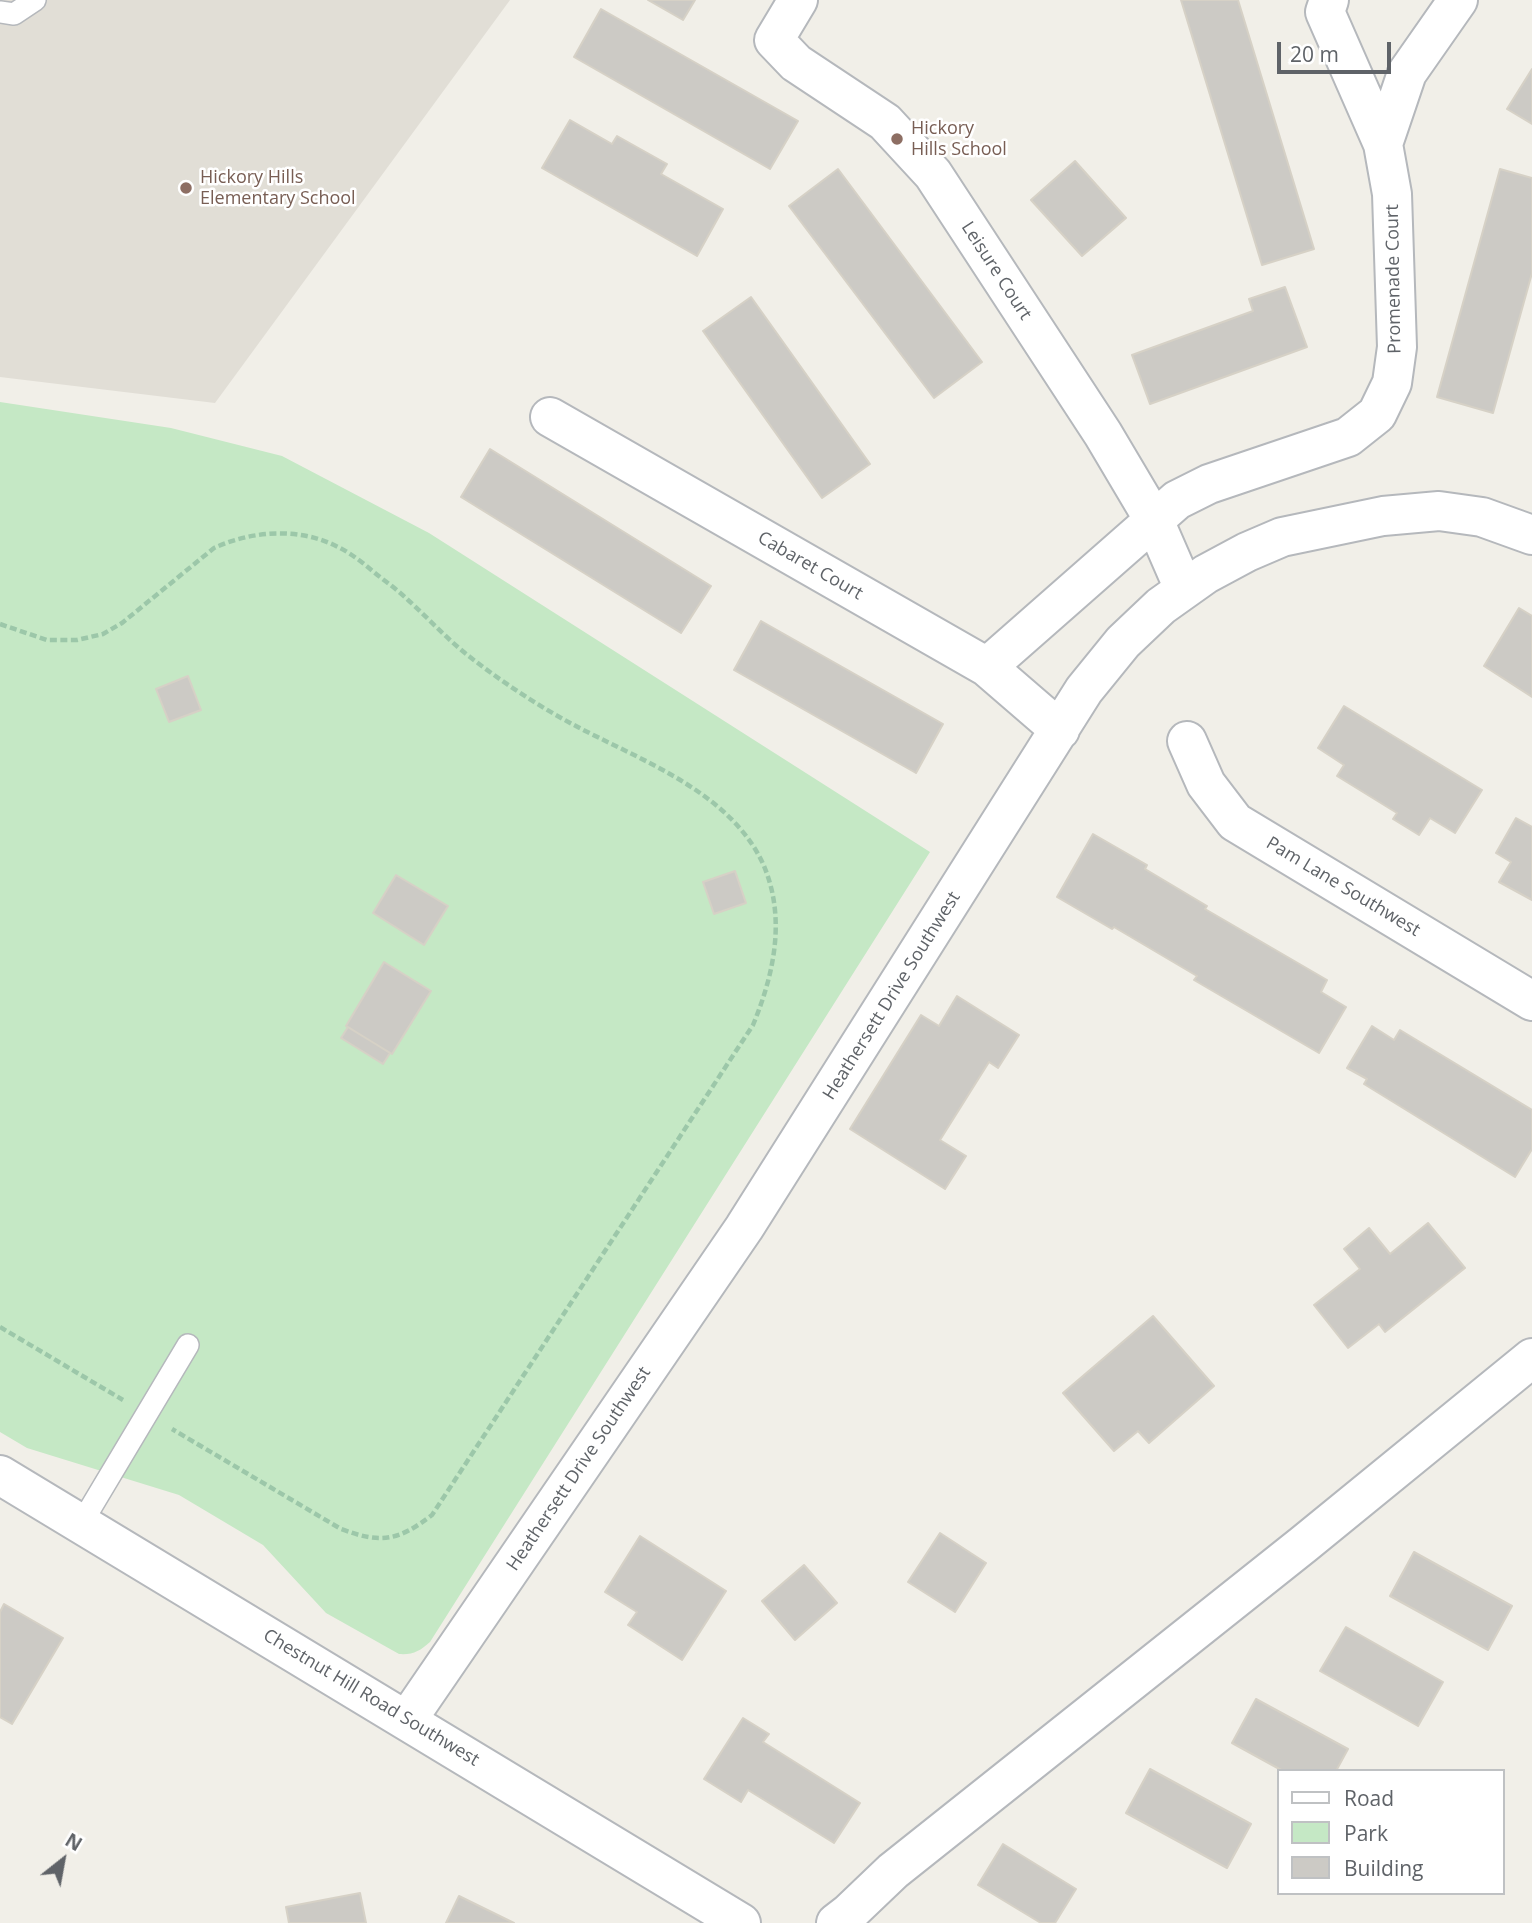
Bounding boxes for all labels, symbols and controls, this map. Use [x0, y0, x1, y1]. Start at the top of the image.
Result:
scale bar [1280, 28, 1394, 72]
text: 20 m [1290, 40, 1339, 68]
place label: Hickory Hills School [911, 118, 1007, 160]
marker: Hickory Hills School [889, 131, 905, 147]
place label: Hickory Hills Elementary School [200, 167, 356, 210]
marker: Hickory Hills Elementary School [178, 180, 194, 196]
street label: Promenade Court [1382, 204, 1406, 354]
street label: Leisure Court [956, 218, 1036, 324]
street label: Cabaret Court [754, 527, 866, 605]
street label: Pam Lane Southwest [1262, 833, 1424, 941]
street label: Heathersett Drive Southwest [819, 888, 965, 1104]
street label: Heathersett Drive Southwest [503, 1363, 655, 1575]
street label: Chestnut Hill Road Southwest [259, 1625, 483, 1771]
legend [1276, 1769, 1504, 1895]
text: Road [1344, 1784, 1394, 1812]
text: Park [1344, 1819, 1388, 1847]
north arrow [28, 1825, 98, 1895]
text: N [60, 1827, 87, 1857]
text: Building [1344, 1854, 1423, 1882]

